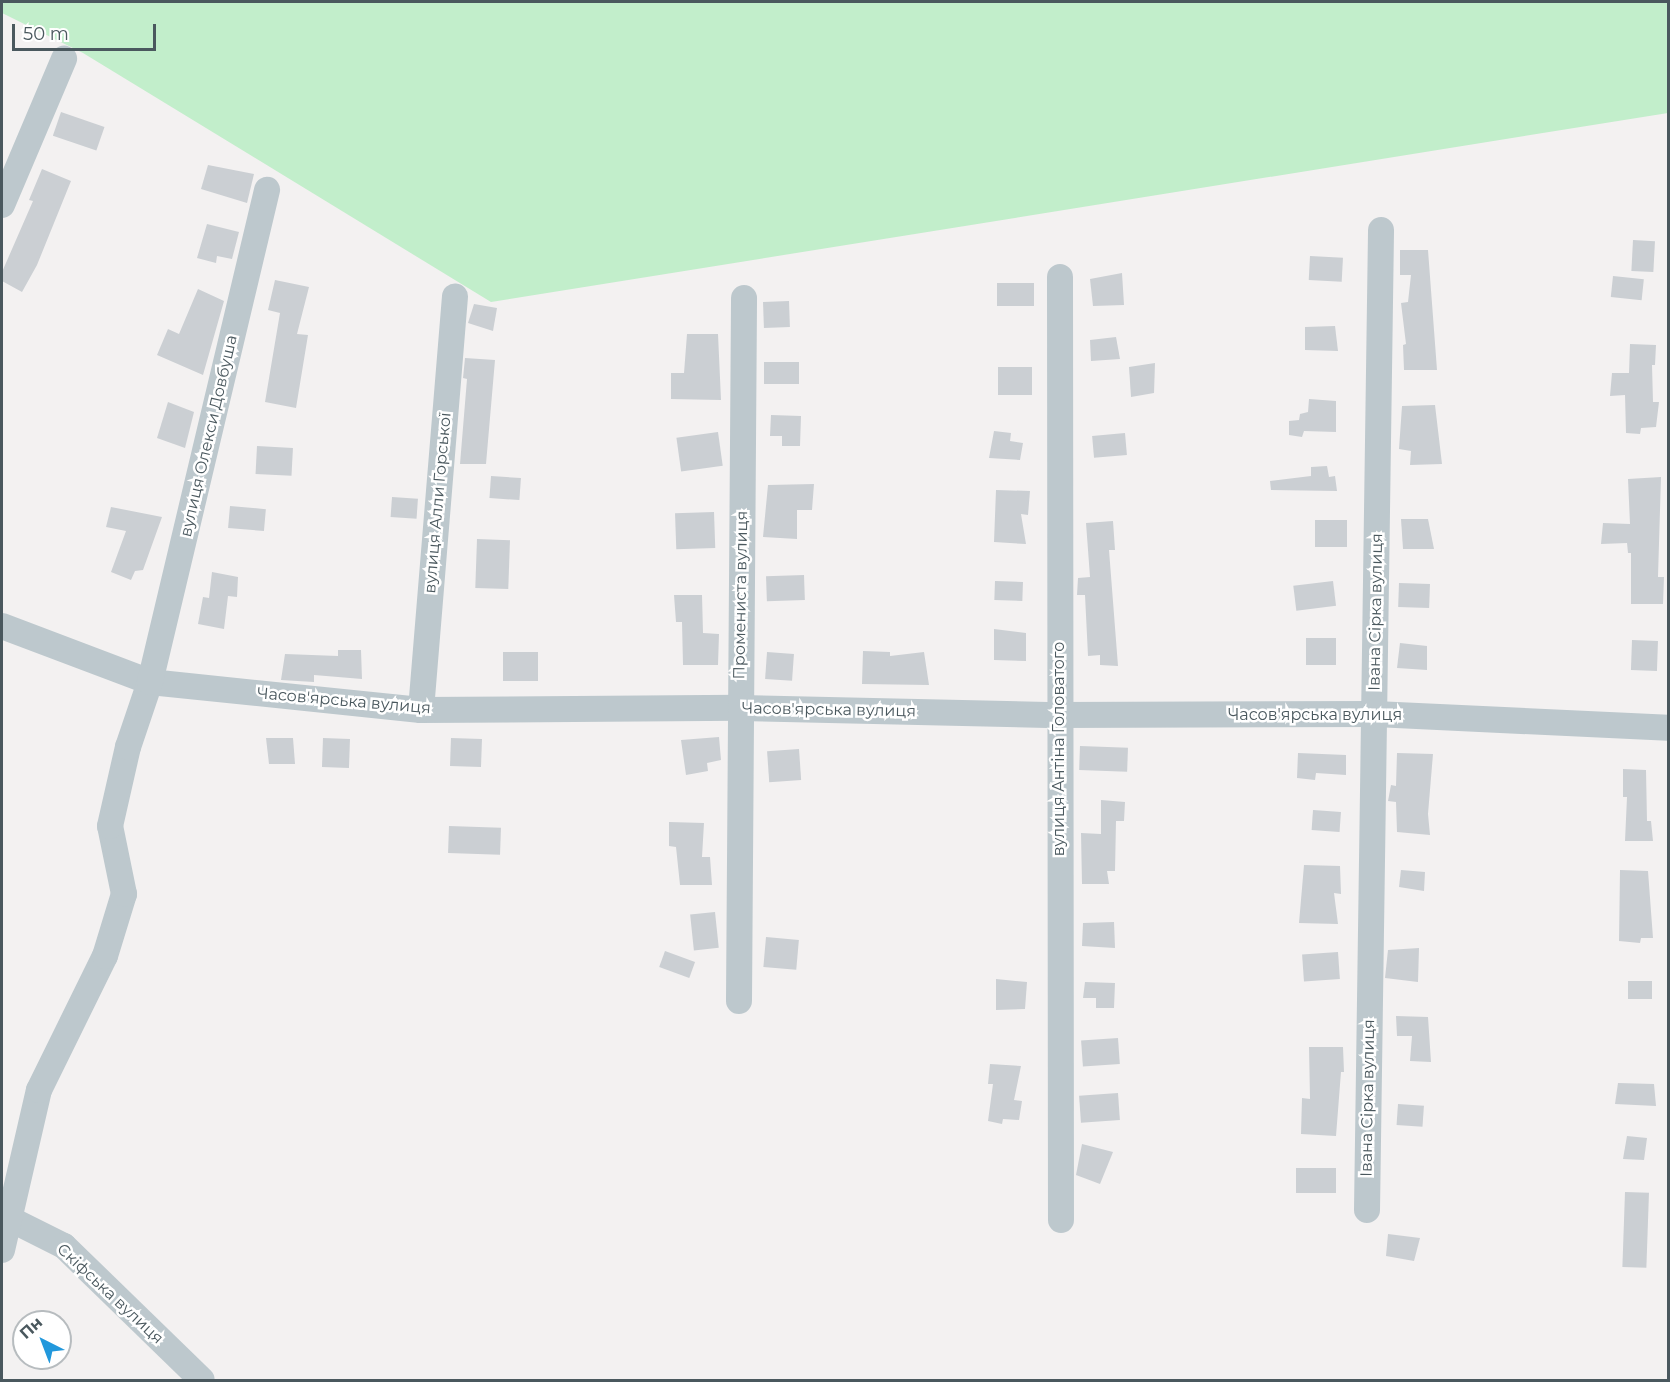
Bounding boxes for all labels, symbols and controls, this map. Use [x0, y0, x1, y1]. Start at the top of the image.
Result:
scale bar [15, 12, 159, 50]
text: 50 m [23, 23, 69, 45]
street label: вулиця Олекси Довбуша [176, 333, 242, 539]
street label: вулиця Алли Горської [421, 412, 455, 594]
street label: Промениста вулиця [730, 511, 752, 679]
street label: Івана Сірка вулиця [1365, 533, 1387, 691]
street label: вулиця Антіна Головатого [1049, 642, 1069, 856]
street label: Часов'ярська вулиця [256, 684, 432, 718]
street label: Часов'ярська вулиця [742, 699, 916, 721]
street label: Часов'ярська вулиця [1228, 705, 1402, 725]
street label: Івана Сірка вулиця [1357, 1019, 1379, 1177]
street label: Скіфська вулиця [53, 1240, 167, 1348]
north arrow [12, 1310, 72, 1370]
text: Пн [16, 1313, 46, 1343]

